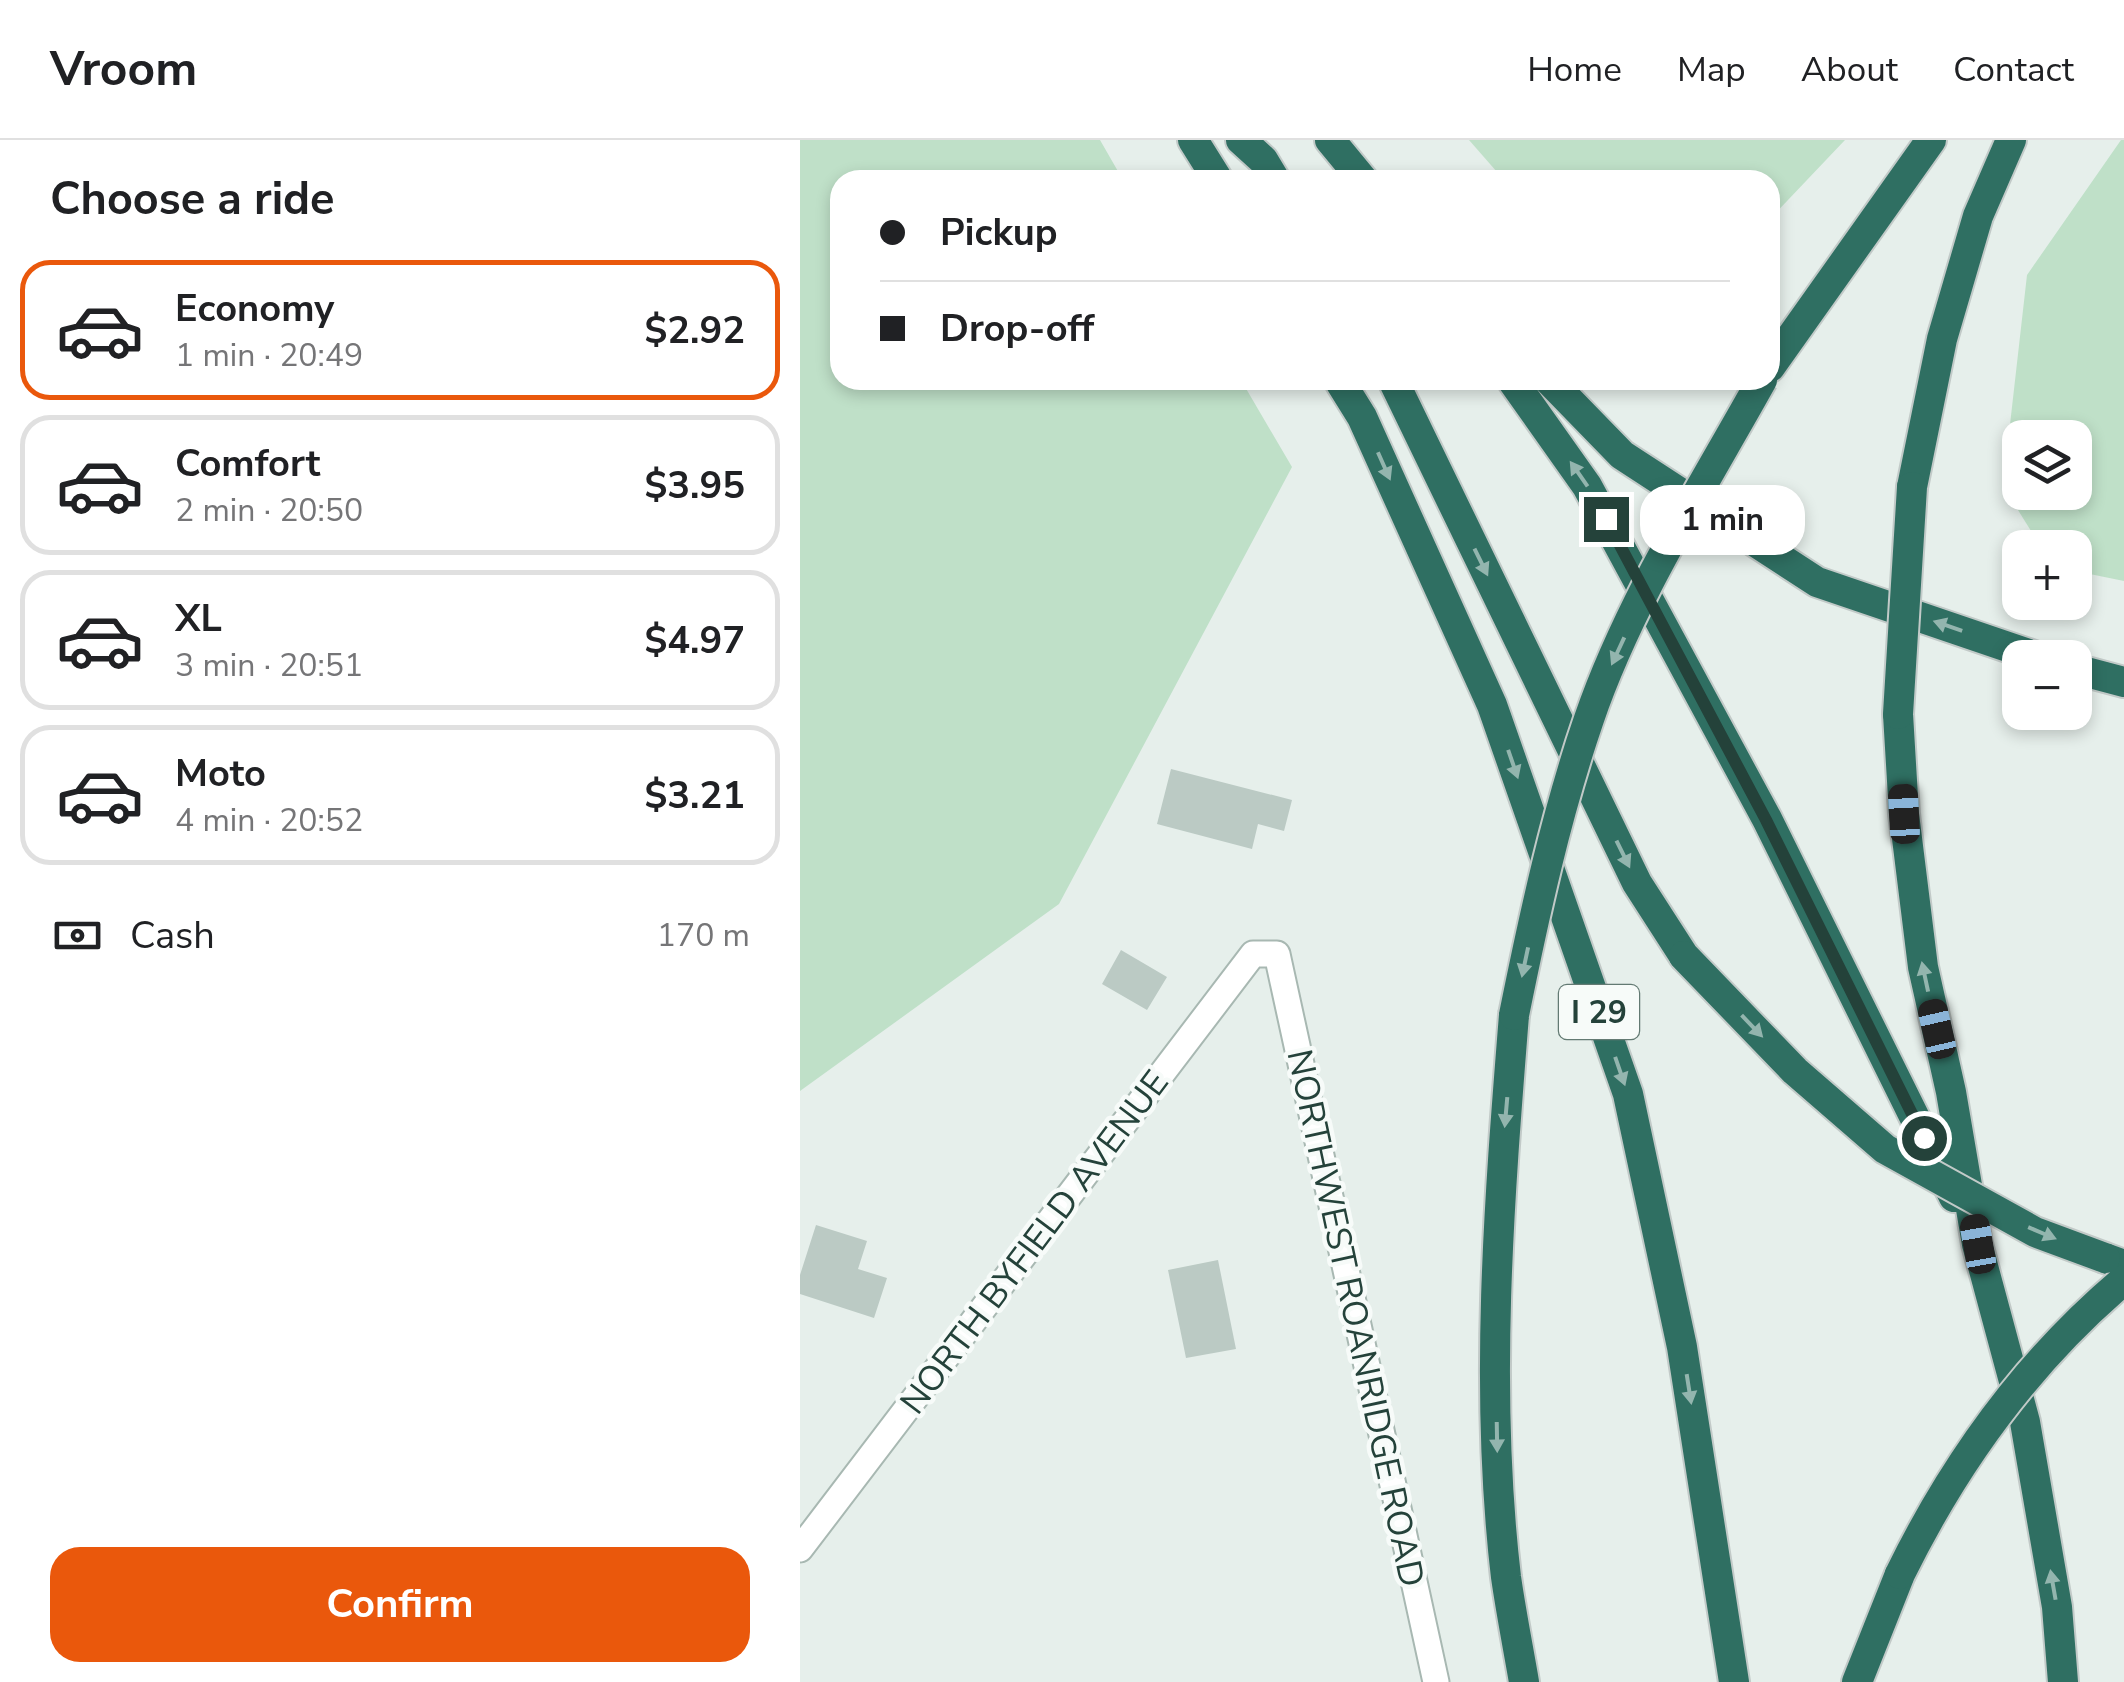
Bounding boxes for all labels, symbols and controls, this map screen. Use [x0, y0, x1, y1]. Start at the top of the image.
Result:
text: Vroom [50, 36, 197, 102]
text: Home [1527, 46, 1622, 93]
text: Map [1677, 46, 1746, 93]
text: About [1801, 46, 1898, 93]
text: Contact [1953, 46, 2074, 93]
text: Choose a ride [50, 169, 335, 230]
text: Pickup [940, 207, 1058, 258]
text: Economy [175, 283, 334, 334]
icon: car [55, 285, 145, 375]
text: Drop-off [940, 303, 1094, 354]
text: $2.92 [644, 305, 745, 356]
text: 1 min · 20:49 [175, 334, 363, 377]
map controls [2002, 420, 2092, 730]
button: layers [2002, 420, 2092, 510]
text: Comfort [175, 438, 320, 489]
icon: car [55, 440, 145, 530]
one-way arrow [1376, 451, 1392, 481]
text: $3.95 [644, 460, 745, 511]
one-way arrow [1570, 461, 1589, 487]
callout: 1 min [1641, 484, 1806, 554]
text: 2 min · 20:50 [175, 489, 363, 532]
route end [1584, 497, 1629, 542]
text: 1 min [1681, 498, 1764, 541]
button: + [2002, 530, 2092, 620]
one-way arrow [1472, 548, 1489, 577]
text: XL [175, 593, 222, 644]
icon: car [55, 595, 145, 685]
text: $4.97 [644, 615, 745, 666]
one-way arrow [1932, 618, 1962, 633]
one-way arrow [1610, 636, 1626, 666]
button: − [2002, 640, 2092, 730]
text: 3 min · 20:51 [175, 644, 363, 687]
text: Moto [175, 748, 266, 799]
icon: car [55, 750, 145, 840]
one-way arrow [1506, 750, 1521, 780]
text: $3.21 [644, 770, 745, 821]
car [1887, 783, 1921, 845]
text: 4 min · 20:52 [175, 799, 363, 842]
one-way arrow [1614, 840, 1631, 869]
icon: cash [50, 908, 105, 963]
text: Cash [130, 910, 215, 961]
text: 170 m [657, 914, 750, 957]
one-way arrow [1516, 947, 1532, 978]
one-way arrow [1917, 961, 1933, 992]
road number: I 29 [1559, 985, 1639, 1039]
car [1916, 996, 1958, 1062]
one-way arrow [1739, 1014, 1763, 1038]
street label: NORTHWEST ROANRIDGE ROAD [1276, 1045, 1435, 1591]
one-way arrow [1613, 1057, 1628, 1087]
street label: NORTH BYFIELD AVENUE [889, 1061, 1179, 1424]
one-way arrow [1497, 1097, 1513, 1129]
route start [1902, 1116, 1947, 1161]
car [1958, 1212, 1998, 1276]
one-way arrow [2027, 1226, 2057, 1242]
one-way arrow [1681, 1373, 1697, 1405]
one-way arrow [1490, 1422, 1506, 1454]
button: Confirm [50, 1547, 750, 1662]
one-way arrow [2045, 1569, 2060, 1600]

